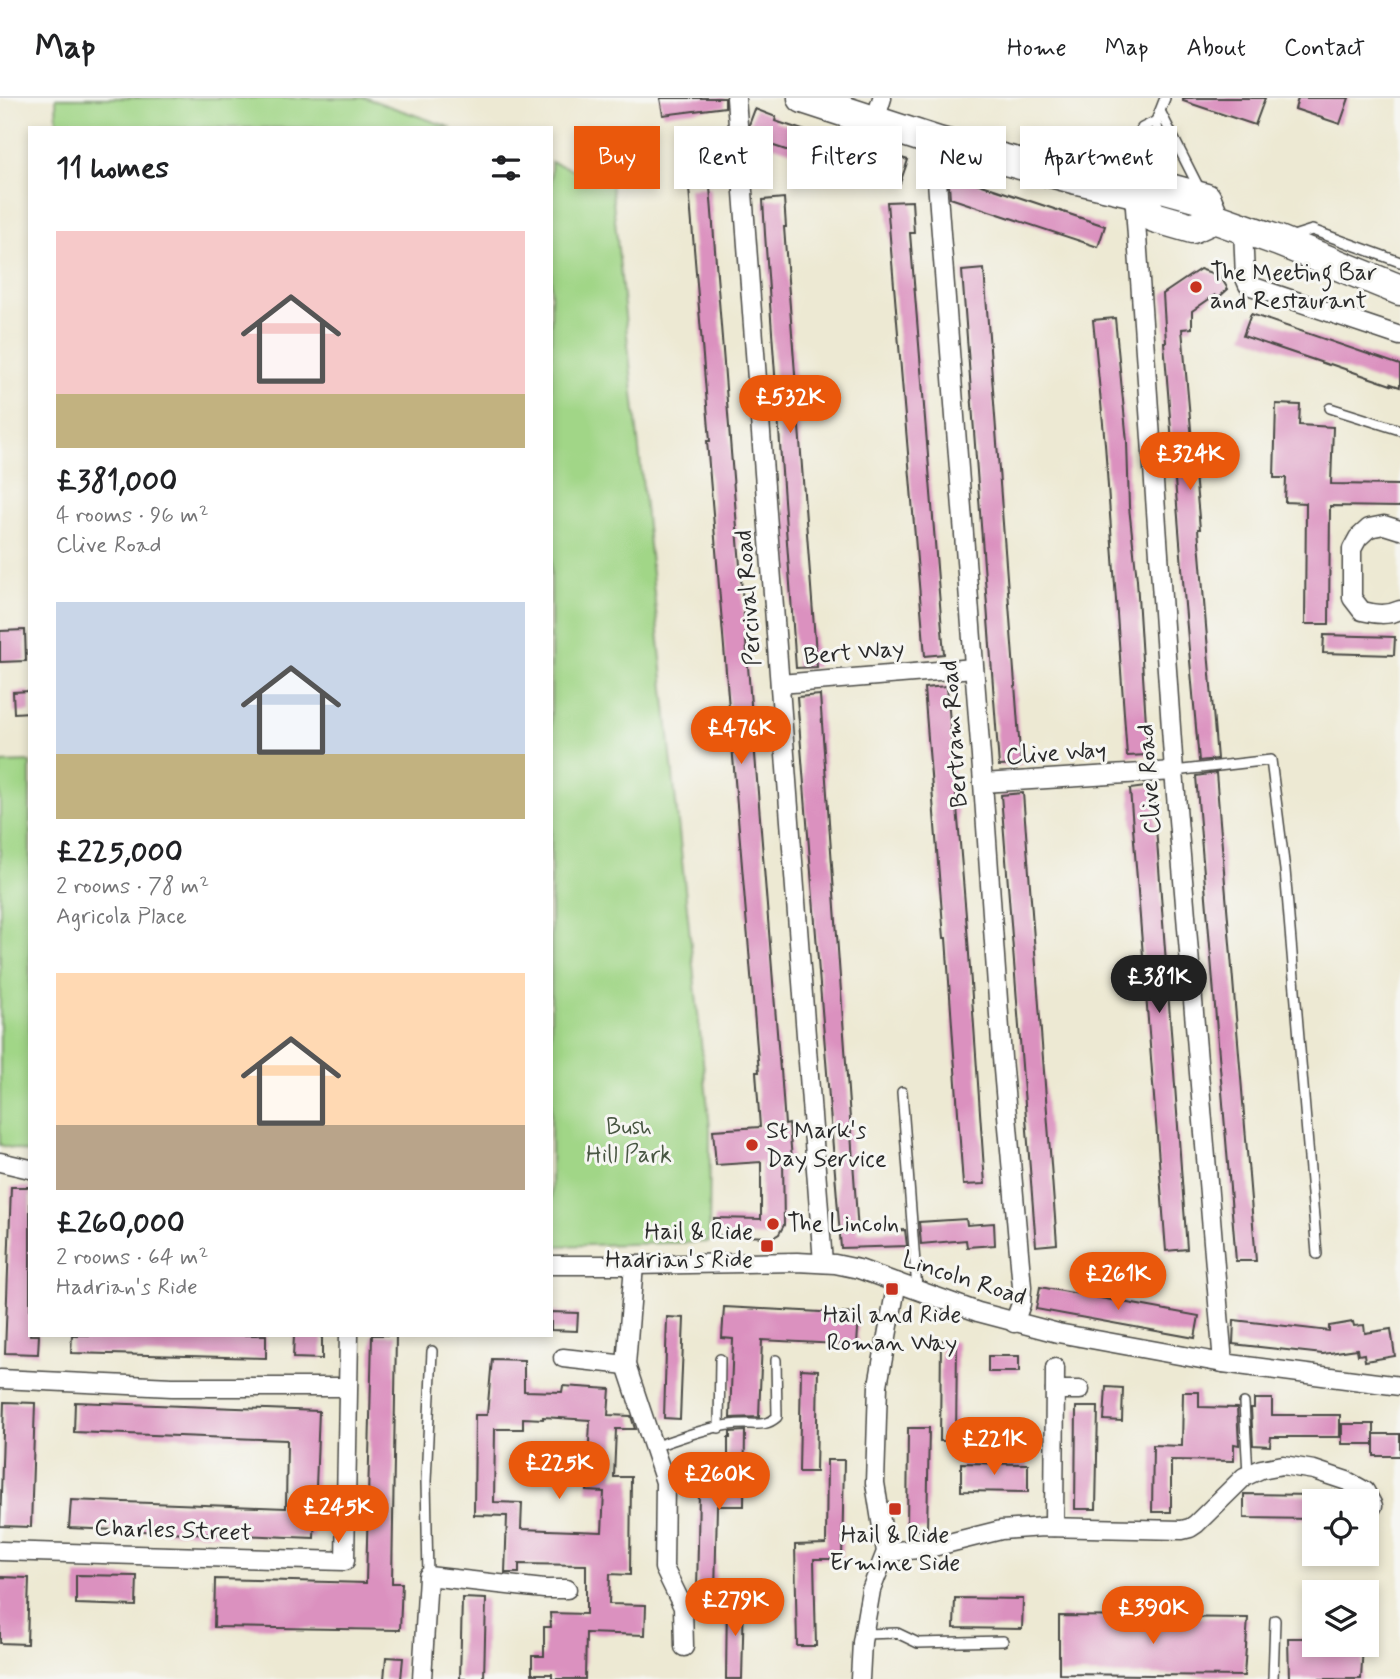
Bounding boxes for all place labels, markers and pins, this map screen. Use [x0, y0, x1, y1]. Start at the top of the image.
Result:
place label: The Meeting Bar and Restaurant [1210, 258, 1377, 317]
marker: The Meeting Bar and Restaurant [1188, 279, 1204, 295]
pin: £532K [741, 376, 839, 435]
pin: £324K [1141, 432, 1239, 492]
pin: £476K [692, 706, 790, 766]
pin: £381K [1110, 956, 1208, 1015]
place label: St Mark's Day Service [766, 1116, 887, 1175]
marker: St Mark's Day Service [744, 1137, 760, 1153]
place label: The Lincoln [787, 1209, 899, 1240]
marker: The Lincoln [765, 1216, 781, 1232]
place label: Hail & Ride Hadrian's Ride [605, 1217, 753, 1276]
marker: Hail & Ride Hadrian's Ride [759, 1238, 775, 1254]
pin: £261K [1069, 1252, 1167, 1312]
marker: Hail and Ride Roman Way [884, 1281, 900, 1297]
place label: Hail and Ride Roman Way [823, 1300, 961, 1359]
pin: £221K [945, 1418, 1043, 1477]
pin: £225K [510, 1442, 608, 1501]
pin: £260K [670, 1452, 768, 1512]
pin: £245K [289, 1486, 387, 1545]
marker: Hail & Ride Ermine Side [887, 1501, 903, 1517]
place label: Hail & Ride Ermine Side [830, 1520, 960, 1579]
pin: £279K [686, 1578, 784, 1638]
pin: £390K [1104, 1586, 1202, 1646]

